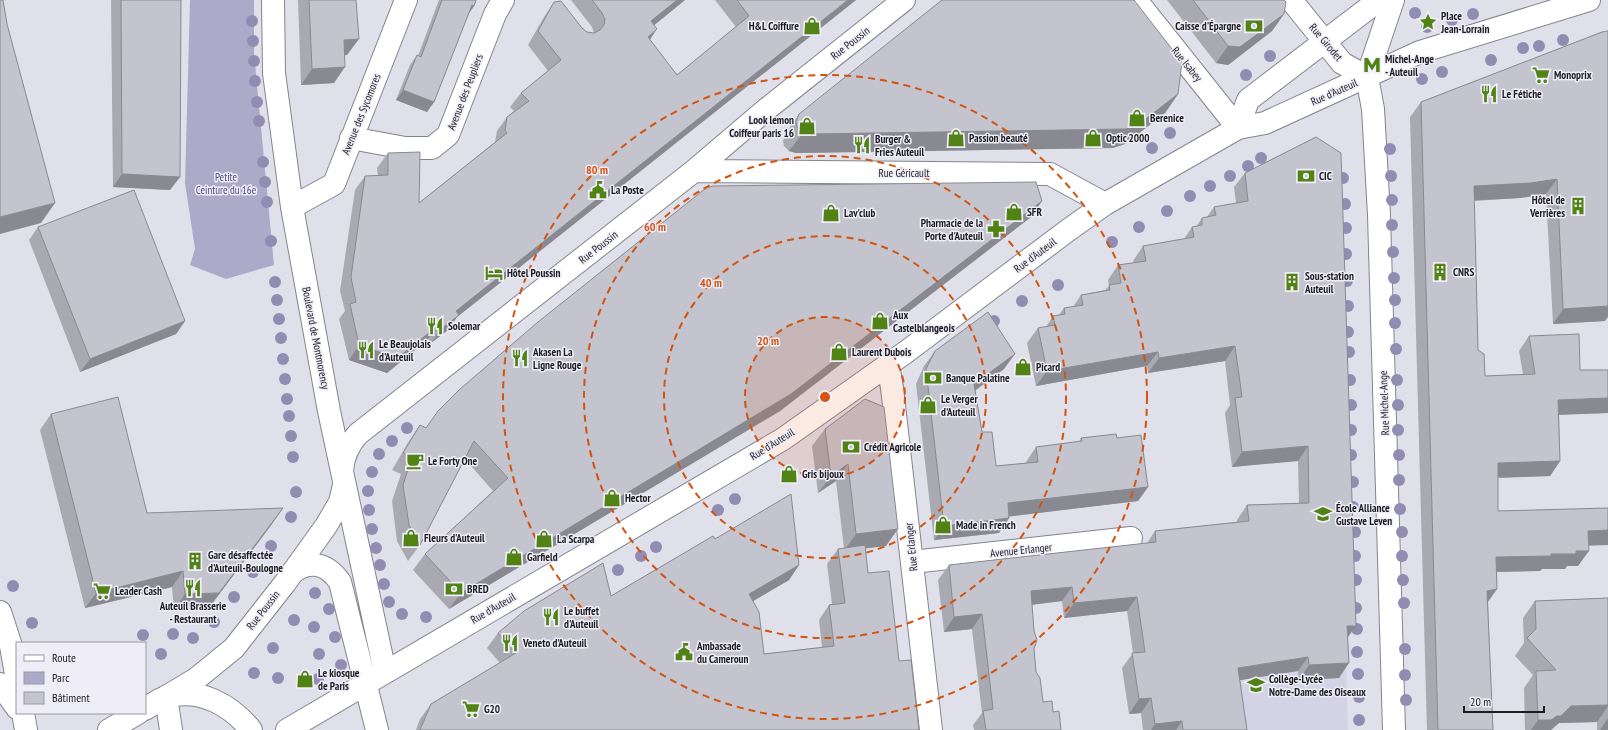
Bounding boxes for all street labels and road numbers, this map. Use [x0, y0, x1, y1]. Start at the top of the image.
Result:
street label: Rue Girodet [1306, 20, 1346, 64]
street label: Rue Poussin [828, 23, 872, 63]
street label: Rue Isabey [1169, 44, 1206, 85]
street label: Avenue des Peupliers [444, 52, 486, 132]
street label: Avenue des Sycomores [338, 71, 384, 157]
street label: Rue d'Auteuil [1308, 75, 1360, 109]
street label: Rue Géricault [879, 166, 929, 180]
street label: Rue Poussin [576, 227, 620, 267]
street label: Rue d'Auteuil [1011, 234, 1059, 276]
street label: Boulevard de Montmorency [299, 286, 333, 391]
street label: Rue Michel-Ange [1376, 370, 1392, 436]
street label: Rue d'Auteuil [747, 425, 797, 463]
street label: Rue Erlanger [901, 522, 921, 572]
street label: Avenue Erlanger [989, 540, 1053, 560]
street label: Rue Poussin [243, 588, 283, 632]
street label: Rue d'Auteuil [468, 589, 518, 627]

